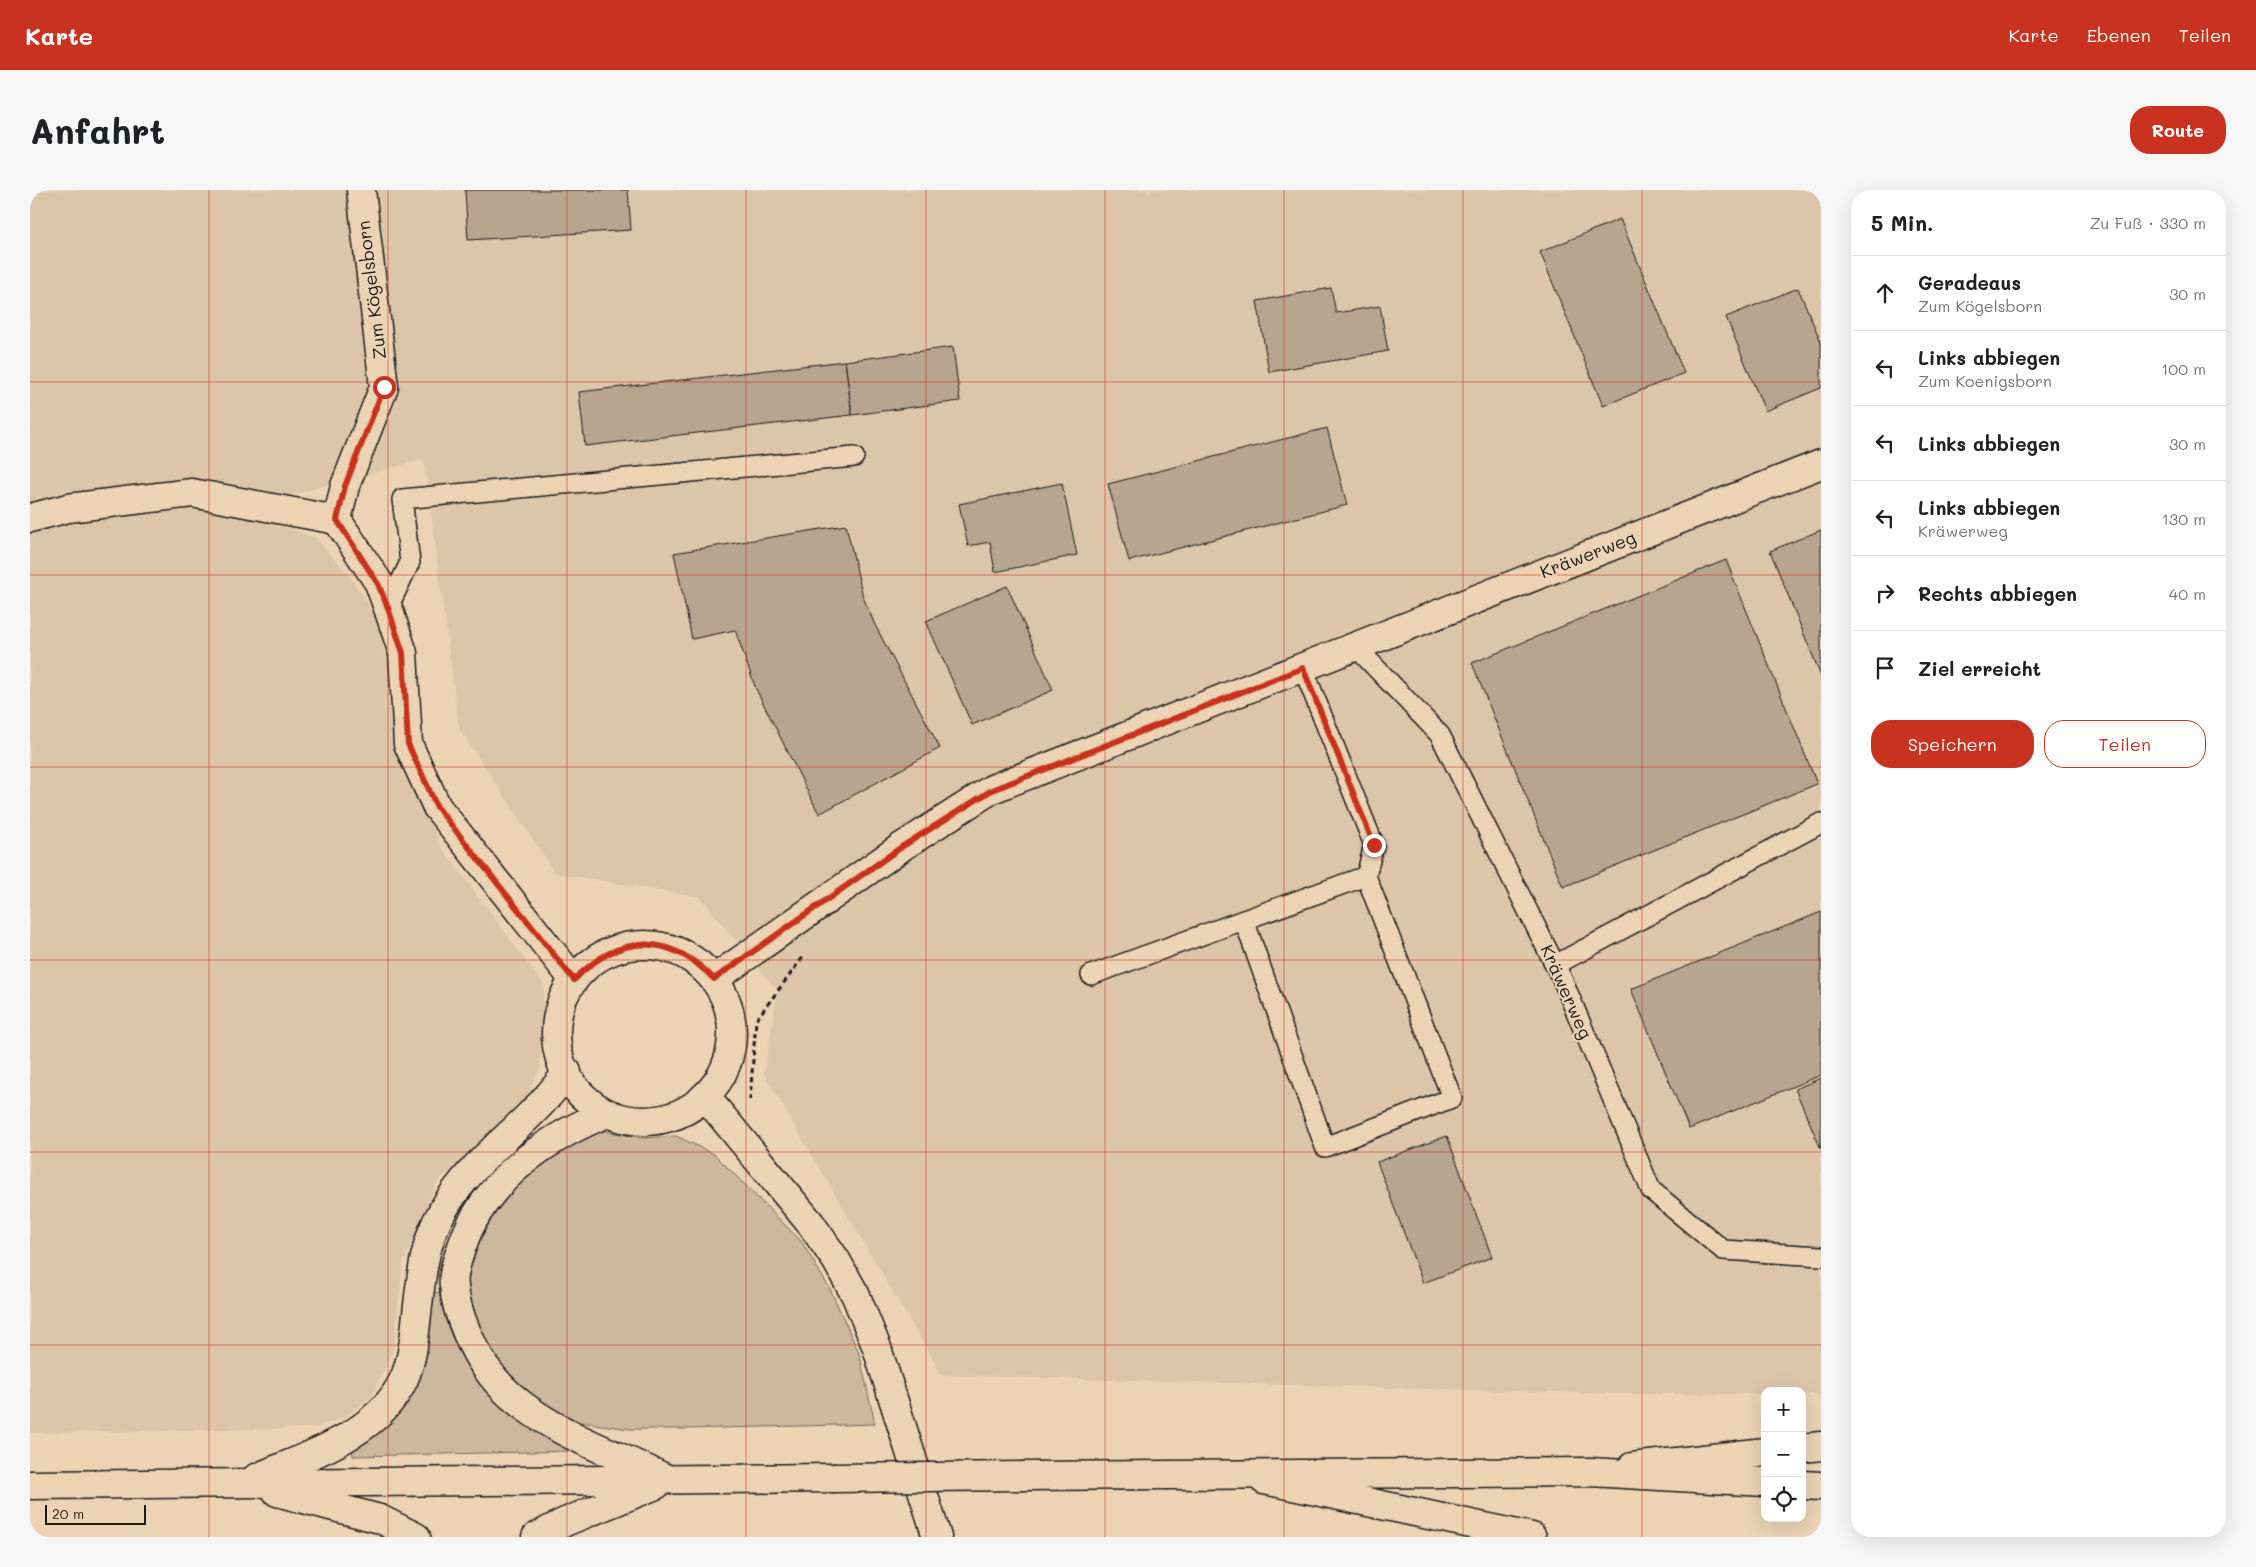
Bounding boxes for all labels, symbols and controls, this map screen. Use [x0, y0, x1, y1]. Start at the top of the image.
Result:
text: Karte [25, 20, 93, 51]
text: Karte [2008, 23, 2059, 47]
text: Ebenen [2087, 23, 2151, 47]
text: Teilen [2179, 23, 2231, 47]
button: Route [2130, 106, 2226, 154]
text: Anfahrt [30, 107, 165, 153]
text: 5 Min. [1871, 209, 1933, 236]
text: Zu Fuß · 330 m [2090, 212, 2206, 233]
street label: Zum Kögelsborn [351, 219, 391, 361]
text: Geradeaus [1918, 270, 2021, 295]
icon: ahead [1871, 279, 1899, 307]
text: 30 m [2169, 283, 2206, 304]
text: Zum Kögelsborn [1918, 295, 2042, 316]
text: Links abbiegen [1918, 345, 2060, 370]
icon: left [1871, 354, 1899, 382]
text: 100 m [2161, 358, 2206, 379]
text: Zum Koenigsborn [1918, 370, 2052, 391]
route start [373, 376, 396, 399]
icon: left [1871, 429, 1899, 457]
text: Links abbiegen [1918, 431, 2060, 456]
text: 30 m [2169, 433, 2206, 454]
text: Links abbiegen [1918, 495, 2060, 520]
icon: left [1871, 504, 1899, 532]
text: 130 m [2162, 508, 2206, 529]
text: Kräwerweg [1918, 520, 2008, 541]
street label: Kräwerweg [1536, 525, 1639, 583]
icon: right [1871, 579, 1899, 607]
text: Rechts abbiegen [1918, 581, 2077, 606]
text: 40 m [2169, 583, 2206, 604]
icon: arrive [1871, 654, 1899, 682]
text: Ziel erreicht [1918, 656, 2041, 681]
button: Speichern [1871, 720, 2034, 768]
button: Teilen [2044, 720, 2206, 768]
route end [1363, 834, 1386, 857]
street label: Kräwerweg [1535, 941, 1598, 1043]
map controls [1761, 1387, 1806, 1522]
button: + [1761, 1387, 1806, 1432]
button: − [1761, 1432, 1806, 1477]
button: locate [1761, 1477, 1806, 1522]
scale bar [45, 1502, 146, 1525]
text: 20 m [52, 1504, 84, 1523]

